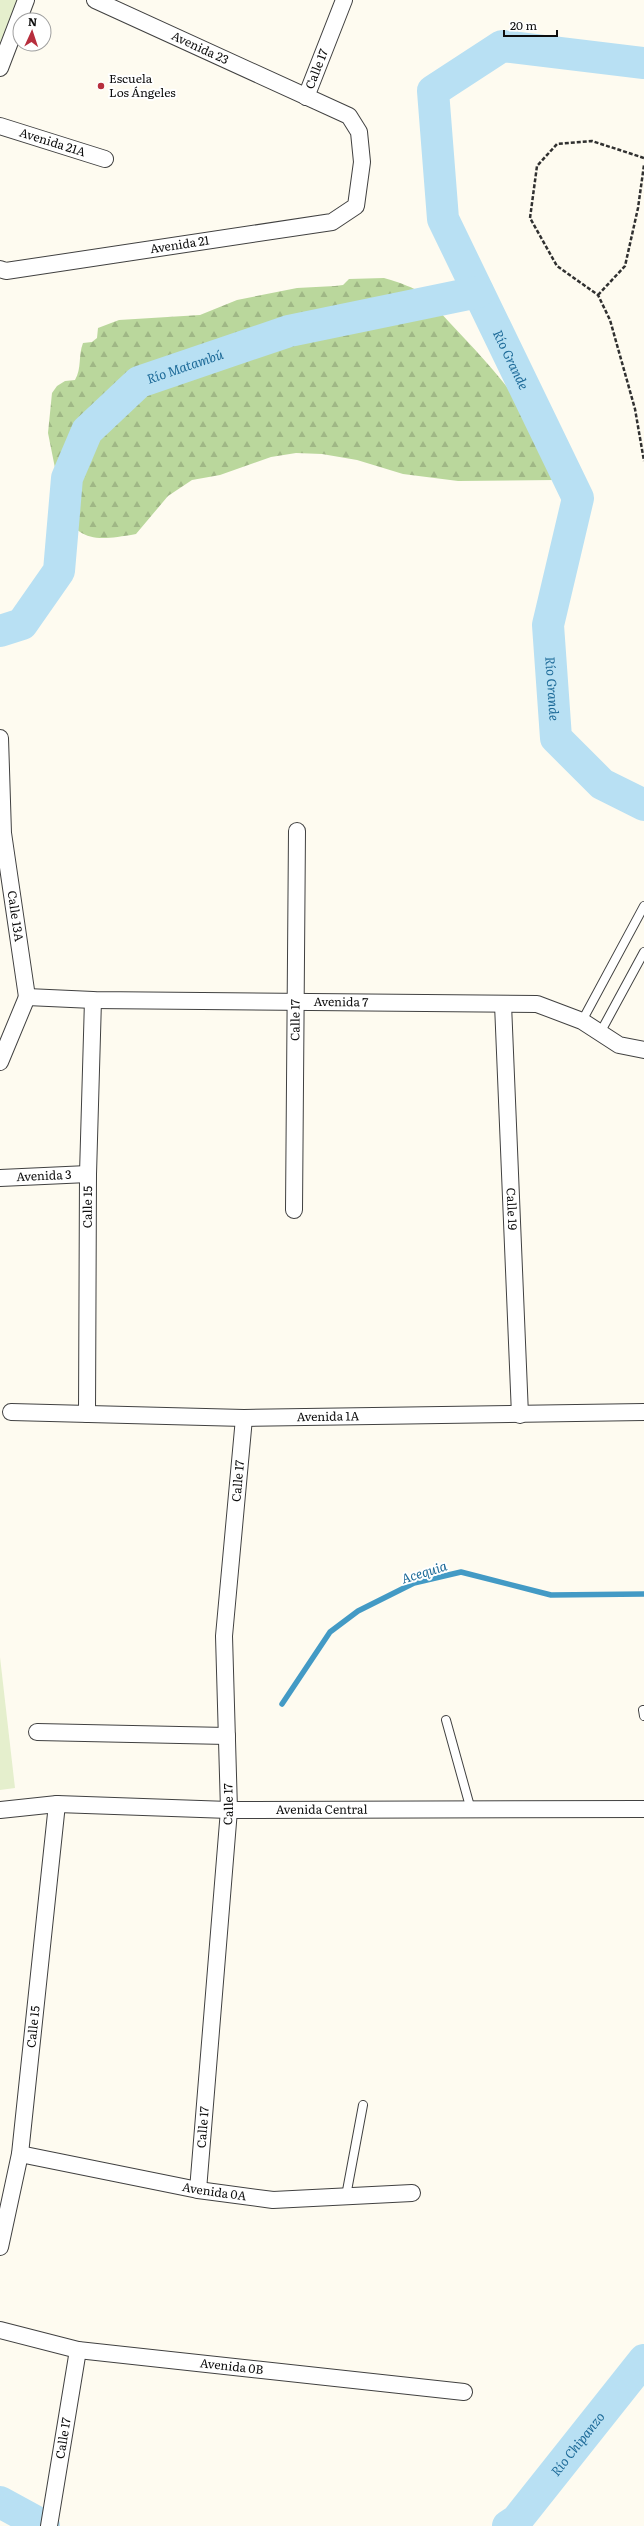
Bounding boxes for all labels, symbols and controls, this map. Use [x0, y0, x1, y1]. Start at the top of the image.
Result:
north arrow [12, 12, 52, 52]
scale bar [504, 12, 557, 38]
text: N [28, 13, 38, 29]
text: 20 m [510, 16, 537, 34]
street label: Avenida 23 [169, 26, 232, 68]
street label: Calle 17 [300, 46, 332, 92]
place label: Escuela Los Ángeles [109, 69, 176, 101]
marker: Escuela Los Ángeles [96, 81, 106, 91]
street label: Avenida 21A [17, 123, 88, 160]
street label: Avenida 21 [149, 231, 211, 257]
water label: Río Grande [489, 326, 534, 393]
water label: Río Matambú [144, 344, 226, 388]
water label: Río Grande [541, 656, 565, 721]
street label: Calle 13A [4, 889, 29, 943]
street label: Avenida 7 [313, 992, 368, 1010]
street label: Calle 17 [285, 999, 304, 1041]
street label: Avenida 3 [16, 1165, 72, 1185]
street label: Calle 15 [78, 1186, 96, 1228]
street label: Calle 19 [503, 1187, 522, 1230]
street label: Avenida 1A [296, 1406, 359, 1425]
street label: Calle 17 [226, 1459, 248, 1503]
water label: Acequia [399, 1555, 450, 1587]
street label: Calle 17 [218, 1783, 237, 1826]
street label: Avenida Central [276, 1800, 367, 1818]
street label: Calle 15 [21, 2005, 44, 2049]
street label: Calle 17 [191, 2105, 213, 2149]
street label: Avenida 0A [181, 2177, 248, 2204]
street label: Avenida 0B [199, 2353, 264, 2378]
water label: Río Chipanzo [546, 2407, 608, 2480]
street label: Calle 17 [50, 2416, 75, 2460]

